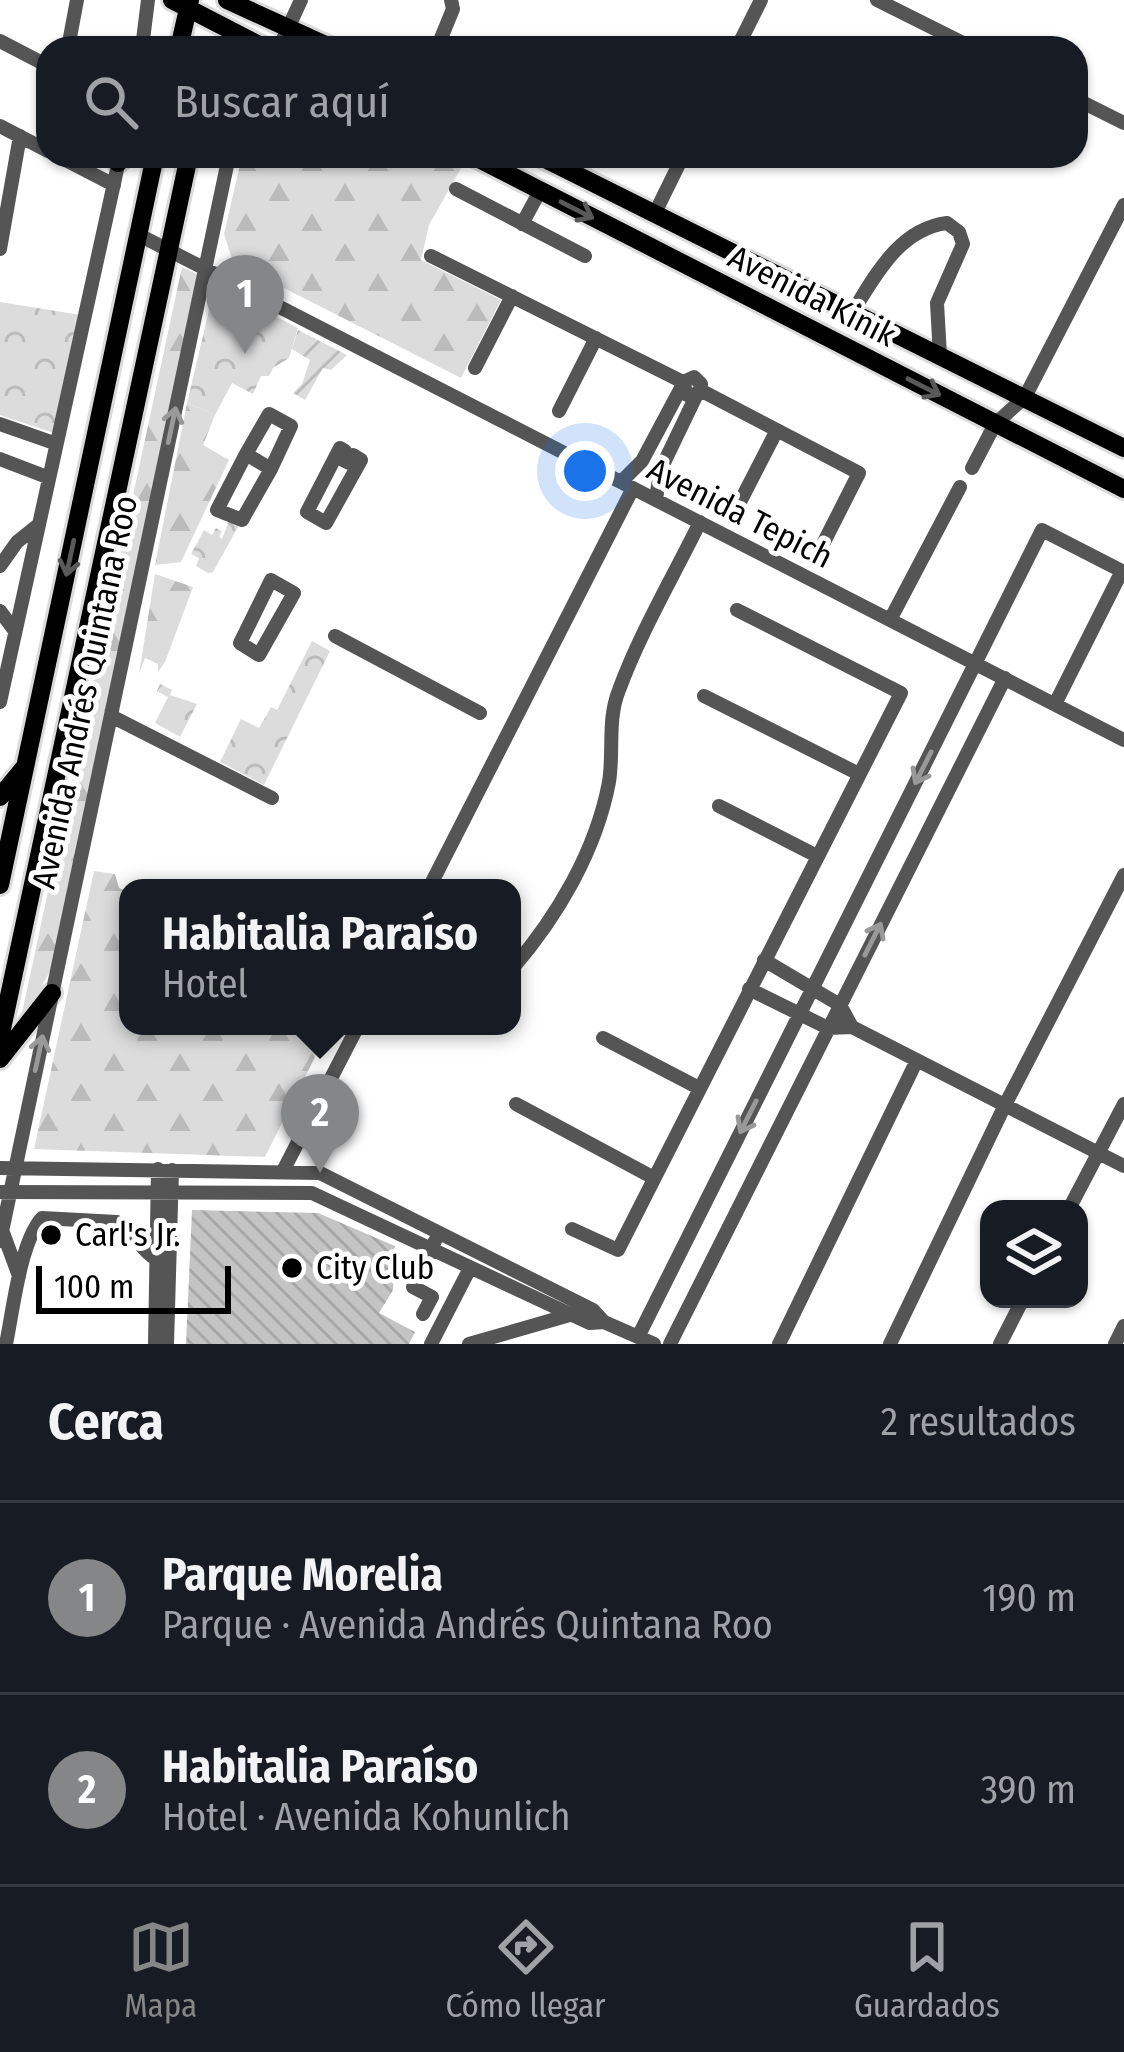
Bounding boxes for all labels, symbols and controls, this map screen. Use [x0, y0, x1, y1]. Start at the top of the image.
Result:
search box [36, 36, 1088, 168]
icon: search [78, 69, 144, 135]
text: Buscar aquí [174, 75, 390, 129]
one-way arrow [558, 199, 594, 222]
street label: Avenida Kinik [722, 237, 903, 356]
pin: 1 [206, 255, 284, 354]
one-way arrow [906, 377, 941, 400]
one-way arrow [162, 406, 185, 445]
your location [555, 441, 615, 501]
street label: Avenida Tepich [641, 449, 839, 577]
street label: Avenida Andrés Quintana Roo [24, 492, 146, 892]
one-way arrow [57, 538, 80, 576]
one-way arrow [910, 750, 933, 785]
popup [119, 879, 521, 1035]
text: Habitalia Paraíso [162, 907, 478, 961]
one-way arrow [863, 922, 886, 958]
text: Hotel [162, 961, 248, 1007]
one-way arrow [29, 1034, 51, 1073]
pin: 2 [281, 1074, 359, 1173]
one-way arrow [736, 1099, 759, 1134]
map controls [980, 1200, 1088, 1308]
button: layers [980, 1200, 1088, 1308]
place label: Carl's Jr. [75, 1215, 180, 1255]
marker: Carl's Jr. [38, 1222, 64, 1248]
place label: City Club [316, 1248, 434, 1288]
marker: City Club [279, 1255, 305, 1281]
scale bar [36, 1260, 231, 1313]
text: 100 m [54, 1267, 134, 1307]
text: Cerca [48, 1391, 164, 1453]
text: 2 resultados [881, 1399, 1076, 1445]
text: Parque Morelia [162, 1548, 443, 1602]
text: 1 [79, 1575, 95, 1621]
text: 190 m [982, 1575, 1076, 1621]
text: Parque · Avenida Andrés Quintana Roo [162, 1602, 773, 1648]
text: Habitalia Paraíso [162, 1740, 478, 1794]
text: 2 [78, 1767, 96, 1813]
text: 390 m [980, 1767, 1076, 1813]
text: Hotel · Avenida Kohunlich [162, 1794, 571, 1840]
tab: Mapa [124, 1914, 197, 2026]
tab: Cómo llegar [446, 1914, 606, 2026]
tab: Guardados [854, 1914, 1000, 2026]

